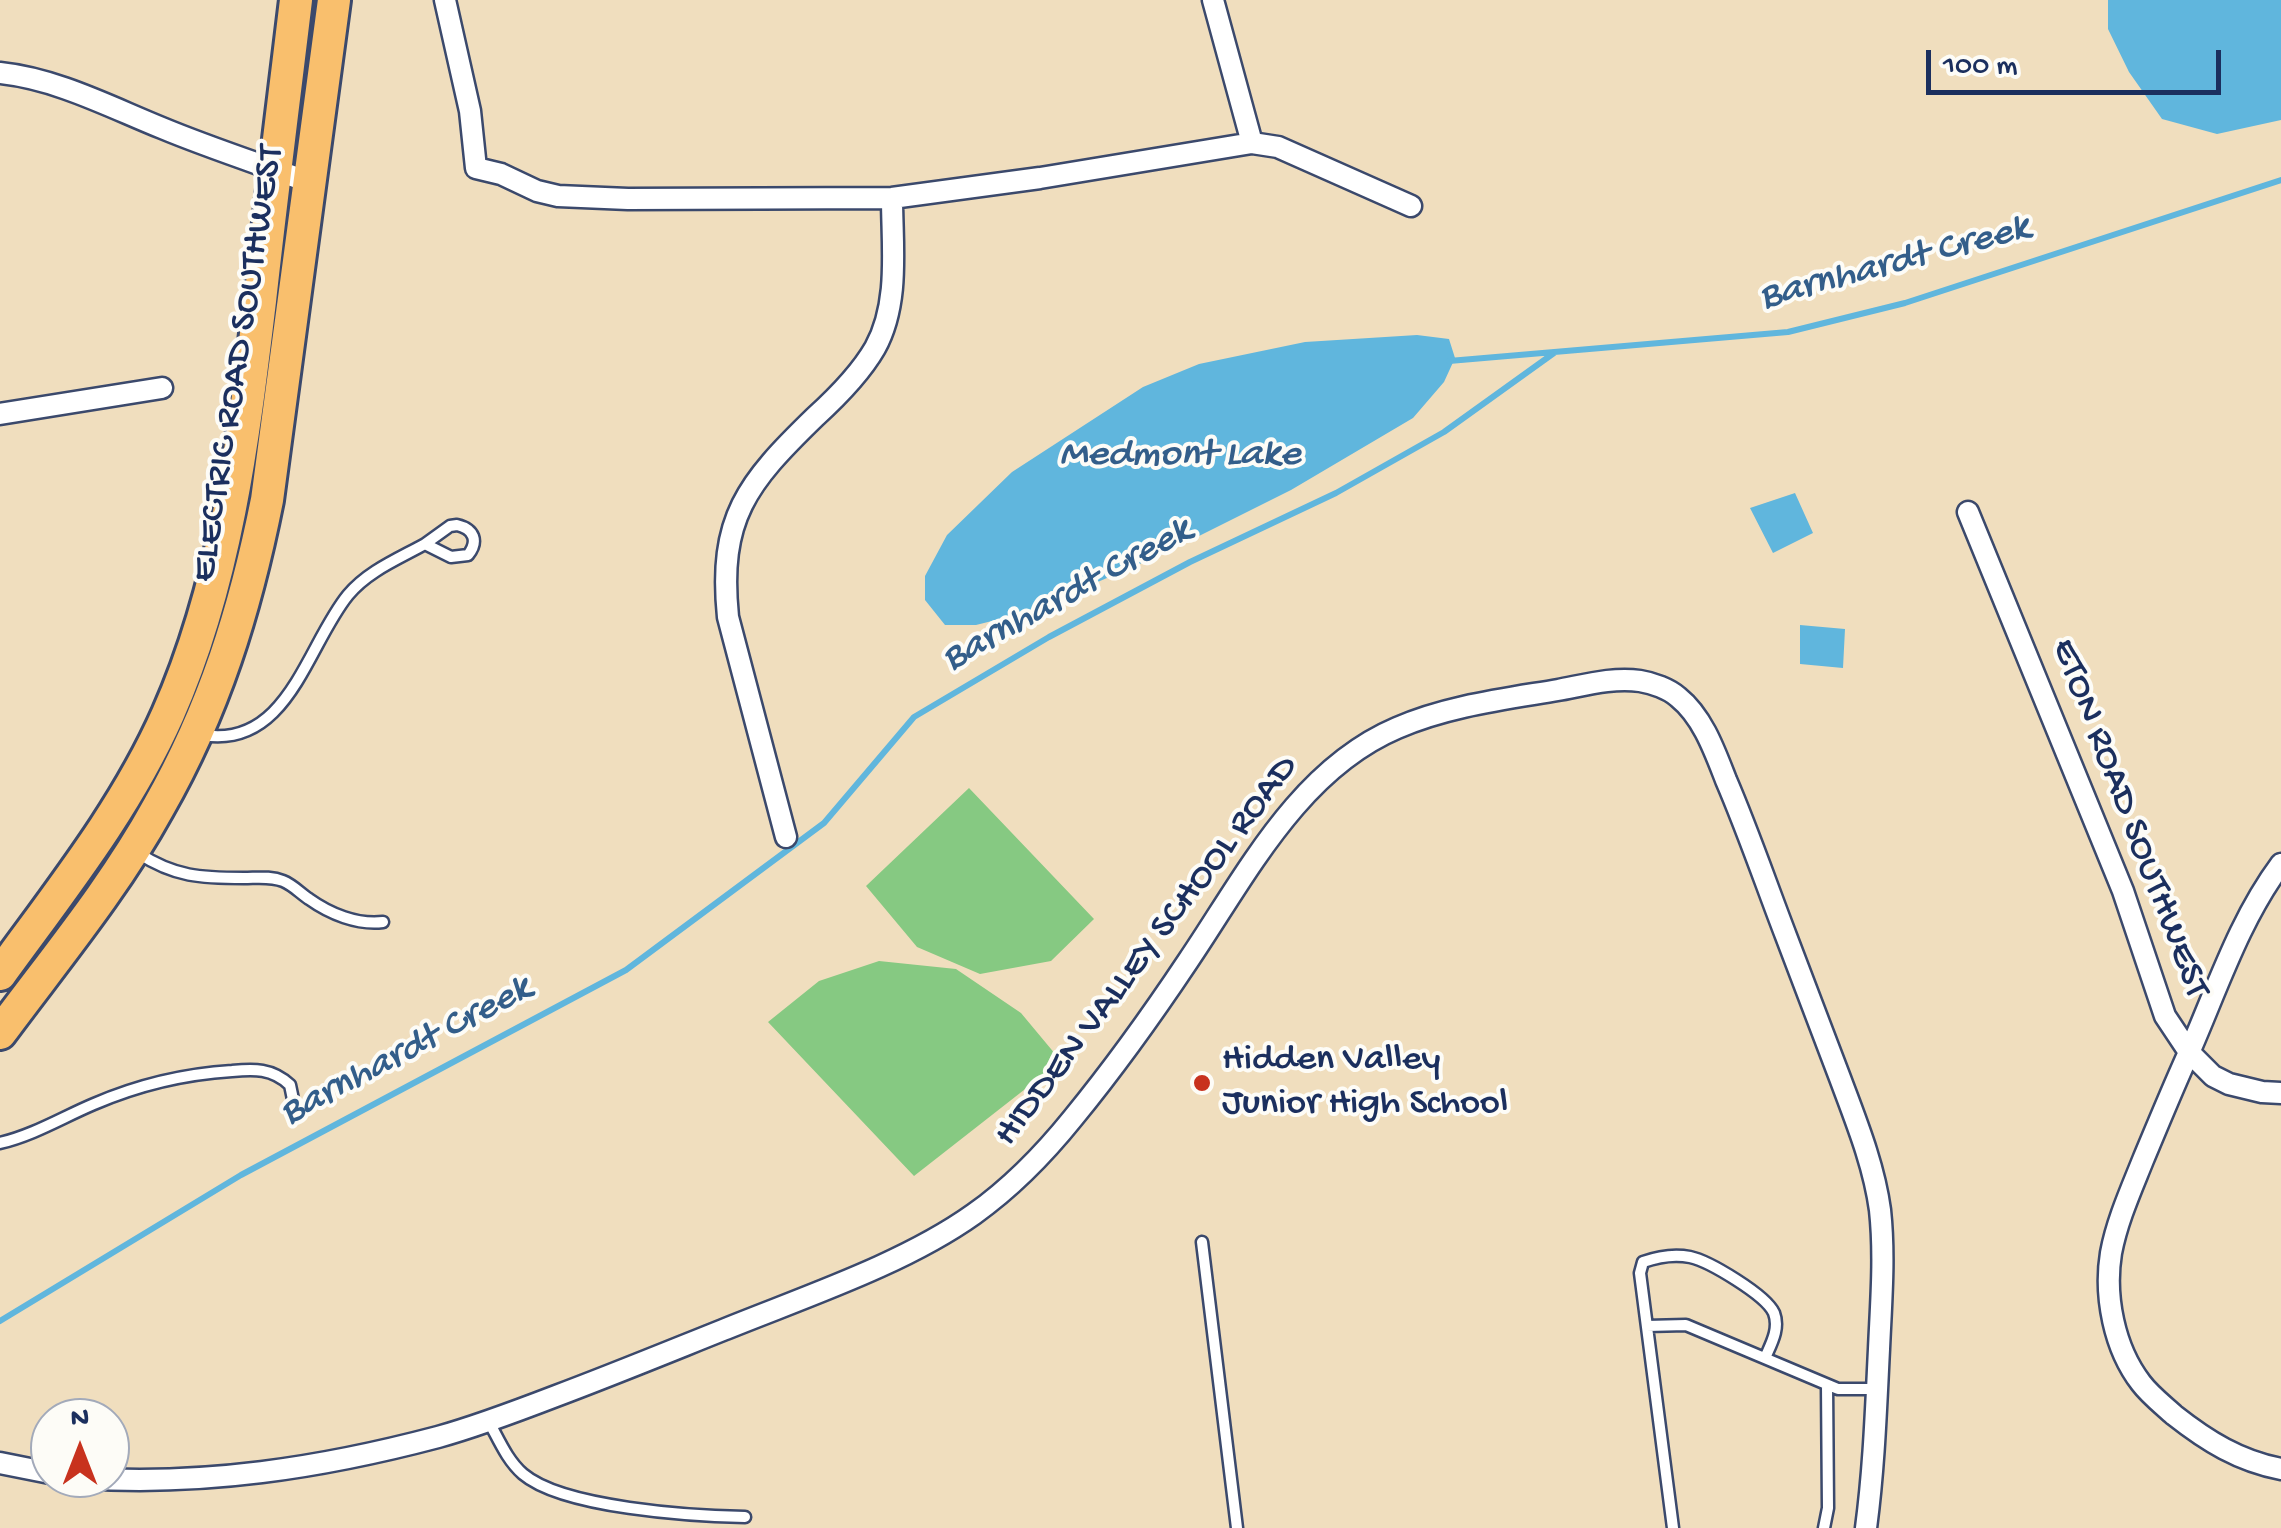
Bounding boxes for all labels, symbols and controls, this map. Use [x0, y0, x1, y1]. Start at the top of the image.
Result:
scale bar [1931, 30, 2226, 92]
text: 100 m [1943, 50, 2018, 85]
street label: ELECTRIC ROAD SOUTHWEST [183, 143, 297, 585]
water label: Barnhardt Creek [1755, 206, 2035, 324]
water label: Medmont Lake [1059, 433, 1301, 481]
water label: Barnhardt Creek [935, 509, 1201, 685]
street label: ETON ROAD SOUTHWEST [2038, 633, 2218, 1005]
street label: HIDDEN VALLEY SCHOOL ROAD [986, 747, 1310, 1157]
water label: Barnhardt Creek [273, 967, 541, 1139]
place label: Hidden Valley Junior High School [1222, 1038, 1508, 1128]
marker: Hidden Valley Junior High School [1191, 1072, 1213, 1094]
north arrow [30, 1398, 130, 1498]
text: N [71, 1403, 89, 1436]

